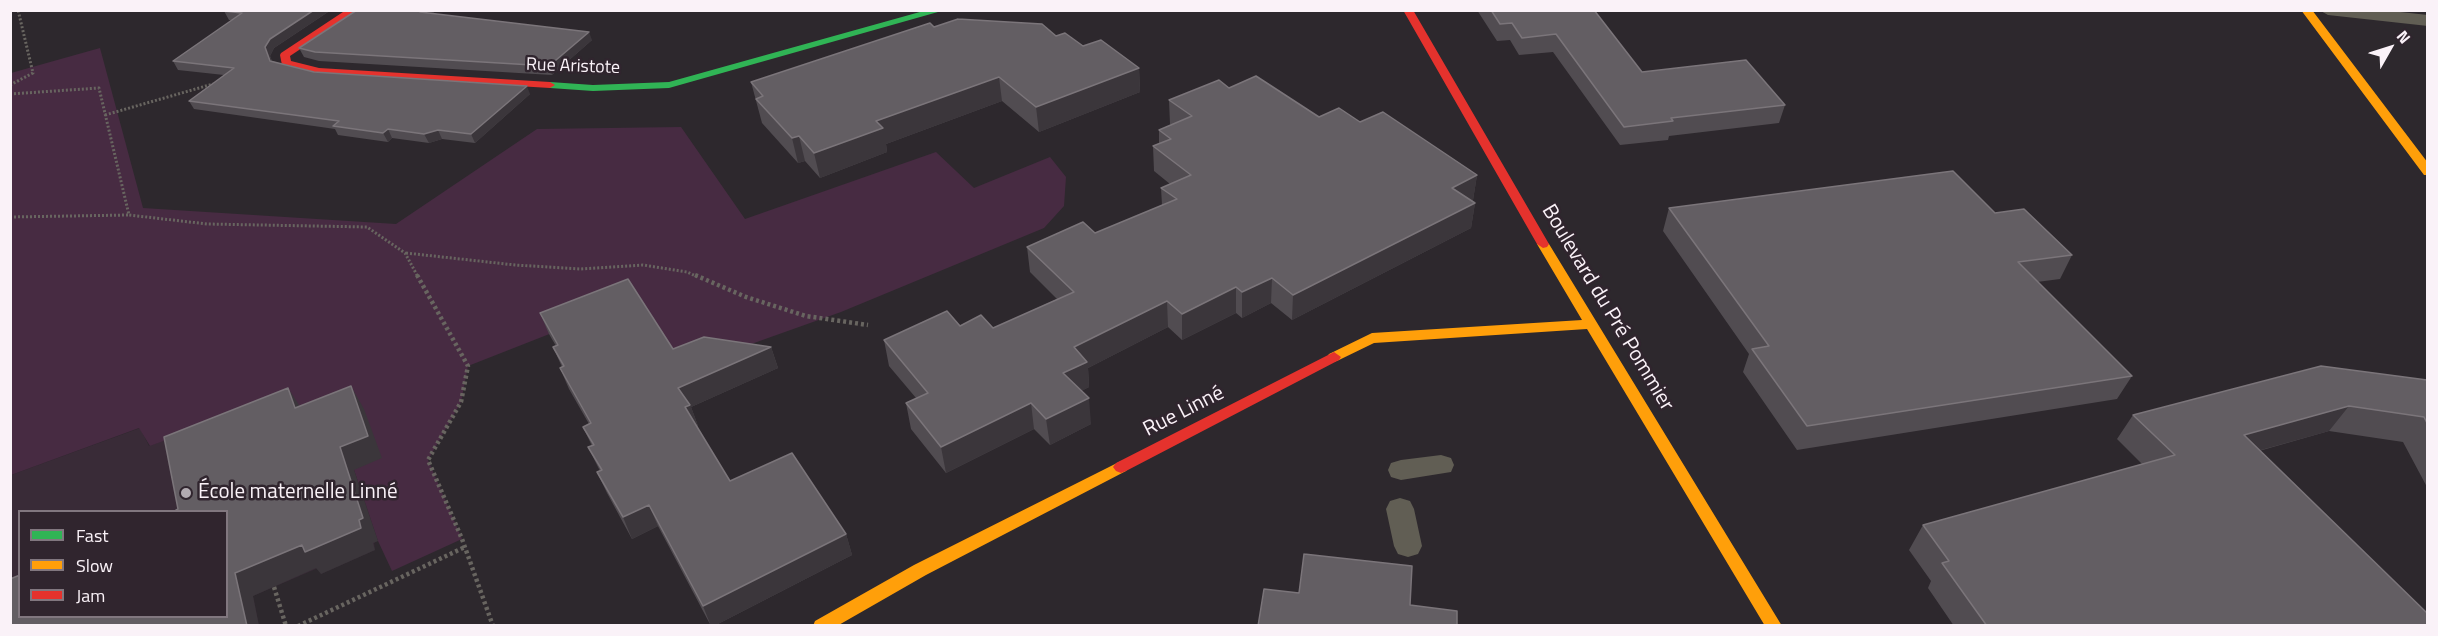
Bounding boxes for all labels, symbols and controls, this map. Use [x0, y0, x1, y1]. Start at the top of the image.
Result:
north arrow [2360, 18, 2420, 78]
text: N [2391, 25, 2417, 49]
street label: Rue Aristote [526, 55, 620, 79]
street label: Boulevard du Pré Pommier [1535, 200, 1679, 416]
street label: Rue Linné [1139, 381, 1229, 443]
place label: École maternelle Linné [198, 480, 398, 506]
marker: École maternelle Linné [179, 486, 193, 500]
legend [18, 510, 228, 618]
text: Fast [76, 522, 109, 549]
text: Slow [76, 552, 113, 579]
text: Jam [76, 582, 105, 609]

